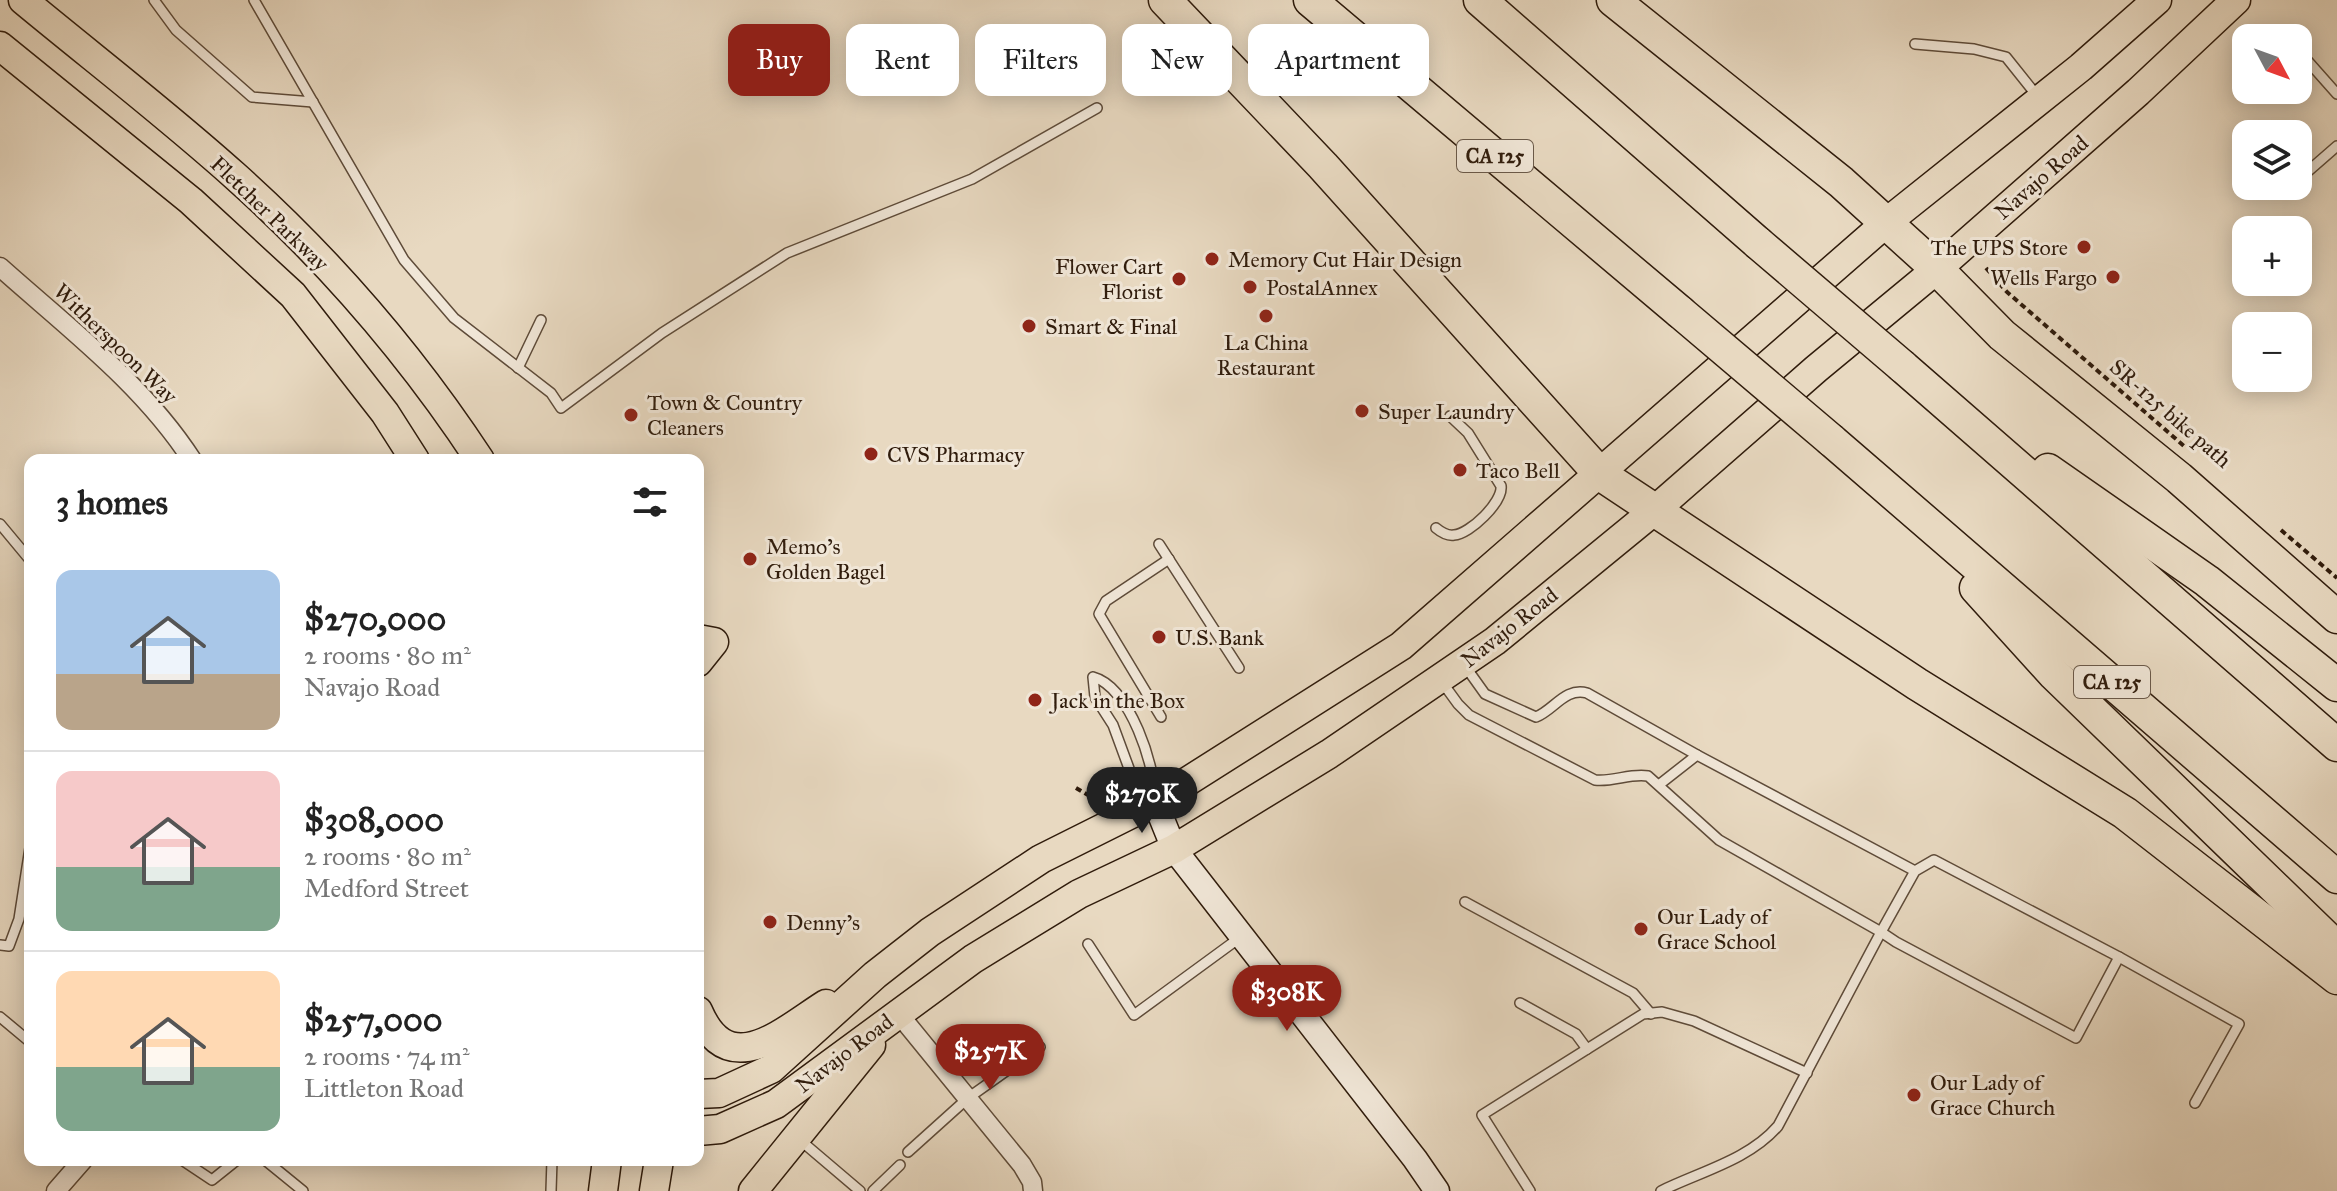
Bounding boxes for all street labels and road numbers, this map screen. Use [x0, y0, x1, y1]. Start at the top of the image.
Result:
street label: Navajo Road [1989, 129, 2094, 225]
road number: CA 125 [1457, 140, 1533, 172]
street label: Fletcher Parkway [205, 150, 335, 277]
street label: Witherspoon Way [48, 278, 184, 410]
street label: SR-125 bike path [2104, 353, 2237, 474]
street label: Navajo Road [1456, 581, 1563, 674]
road number: CA 125 [2074, 666, 2150, 698]
street label: Navajo Road [790, 1008, 898, 1099]

